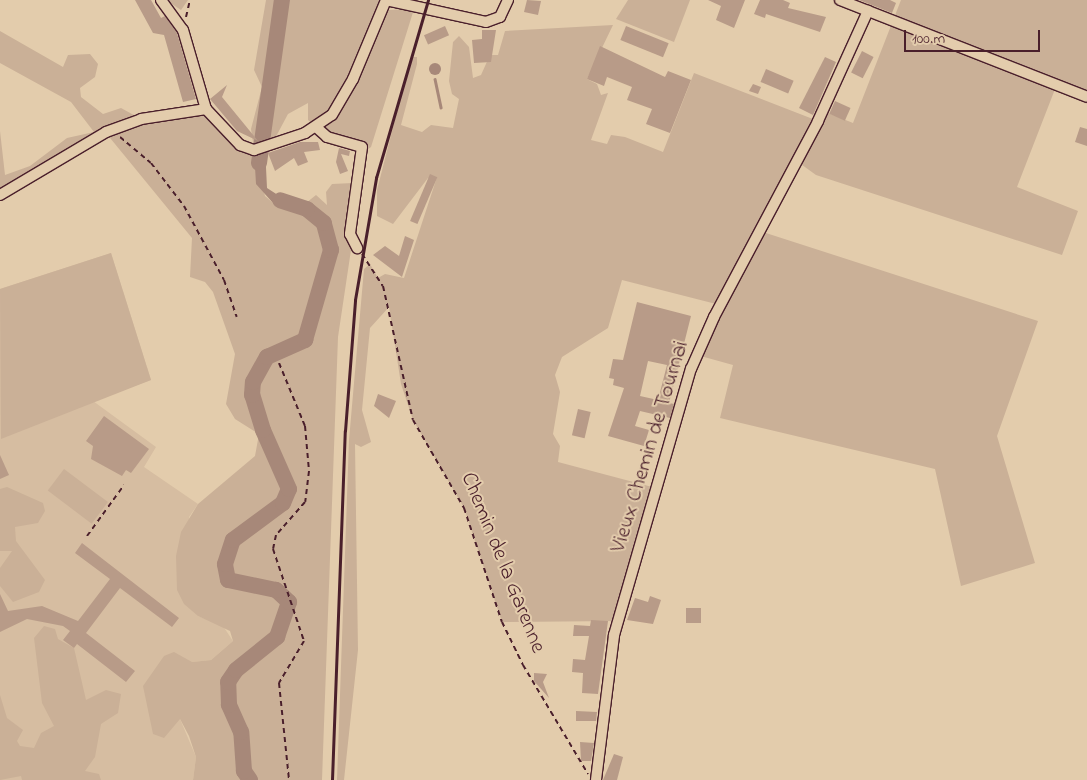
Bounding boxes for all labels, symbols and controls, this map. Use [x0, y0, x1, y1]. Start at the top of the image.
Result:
scale bar [907, 20, 1043, 52]
text: 100 m [912, 28, 945, 50]
street label: Vieux Chemin de Tournai [606, 338, 696, 556]
street label: Chemin de la Garenne [454, 469, 550, 657]

